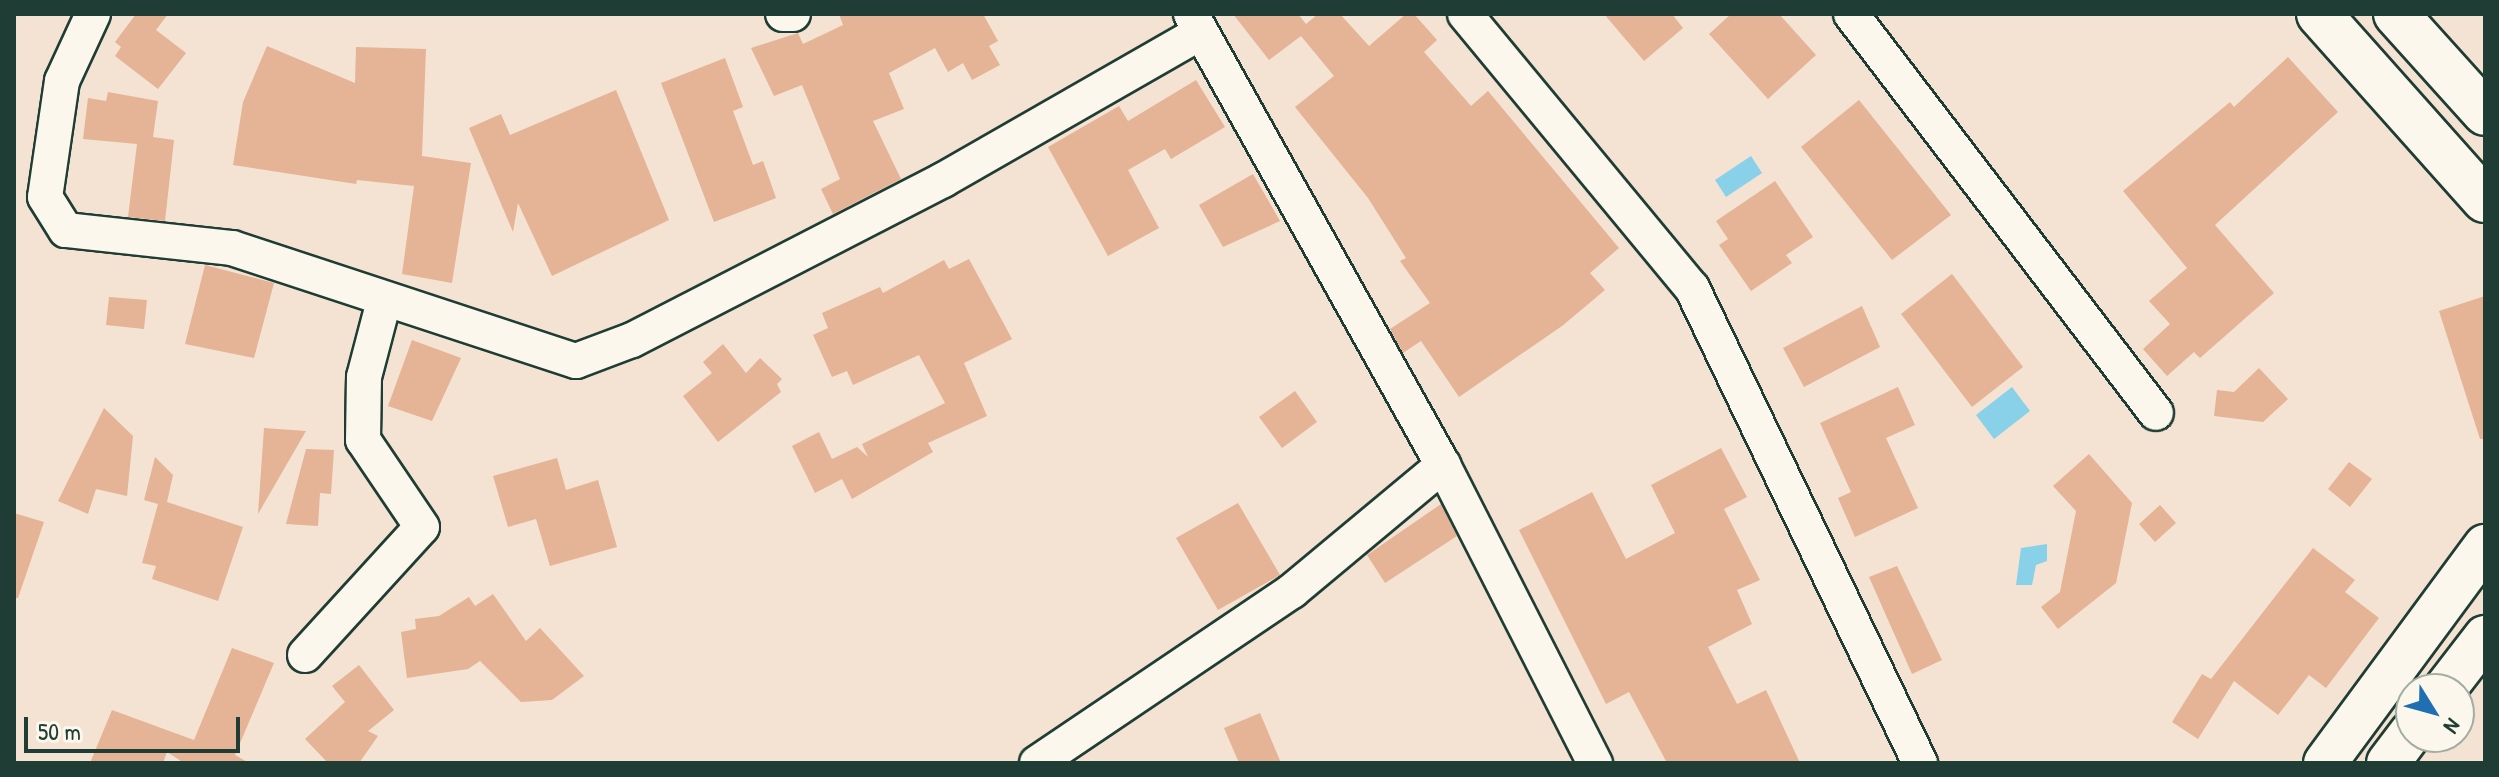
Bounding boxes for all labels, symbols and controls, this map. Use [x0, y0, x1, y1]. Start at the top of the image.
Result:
north arrow [2395, 673, 2475, 753]
scale bar [28, 701, 244, 751]
text: N [2437, 713, 2468, 740]
text: 50 m [38, 715, 81, 747]

